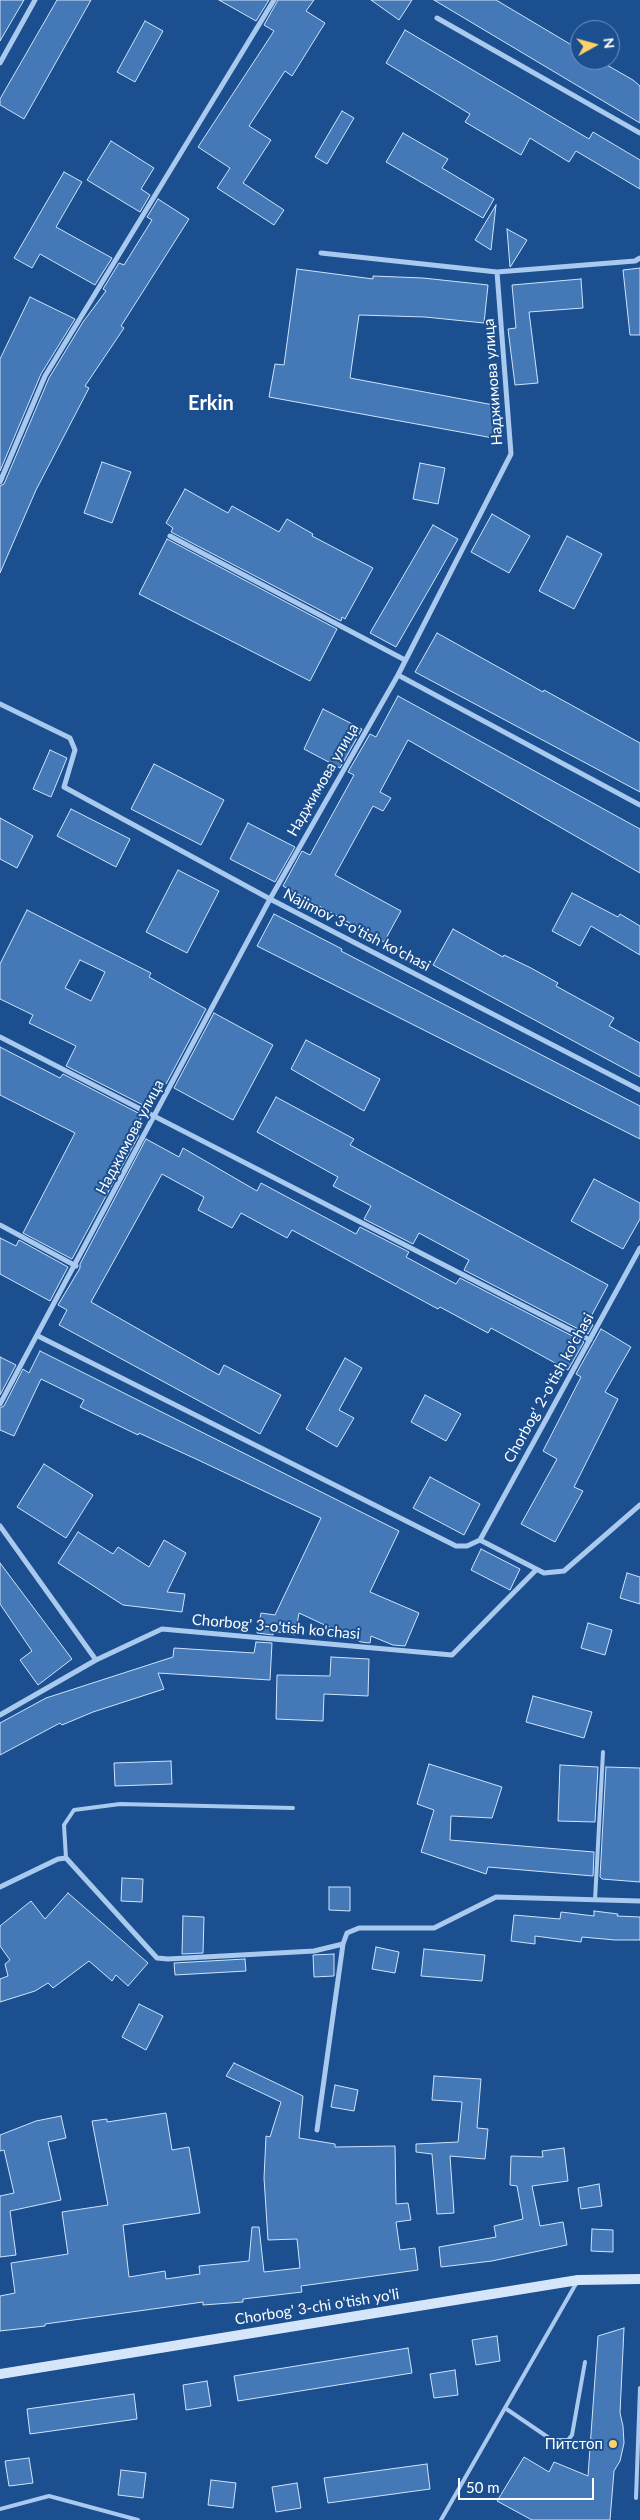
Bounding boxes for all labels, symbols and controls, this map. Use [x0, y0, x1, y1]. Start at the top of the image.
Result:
north arrow [570, 20, 620, 70]
text: N [600, 37, 618, 50]
street label: Наджимова улица [480, 318, 506, 446]
district label: Erkin [188, 392, 234, 416]
street label: Наджимова улица [283, 720, 363, 840]
street label: Najimov 3-o'tish ko'chasi [280, 885, 434, 975]
street label: Наджимова улица [92, 1077, 168, 1197]
street label: Chorbog' 2-o'tish ko'chasi [500, 1310, 598, 1466]
street label: Chorbog' 3-o'tish ko'chasi [191, 1611, 361, 1643]
street label: Chorbog' 3-chi o'tish yo'li [233, 2285, 401, 2329]
place label: Питстоп [545, 2435, 603, 2453]
marker: Питстоп [607, 2438, 619, 2450]
scale bar [460, 2468, 596, 2500]
text: 50 m [466, 2478, 500, 2496]

